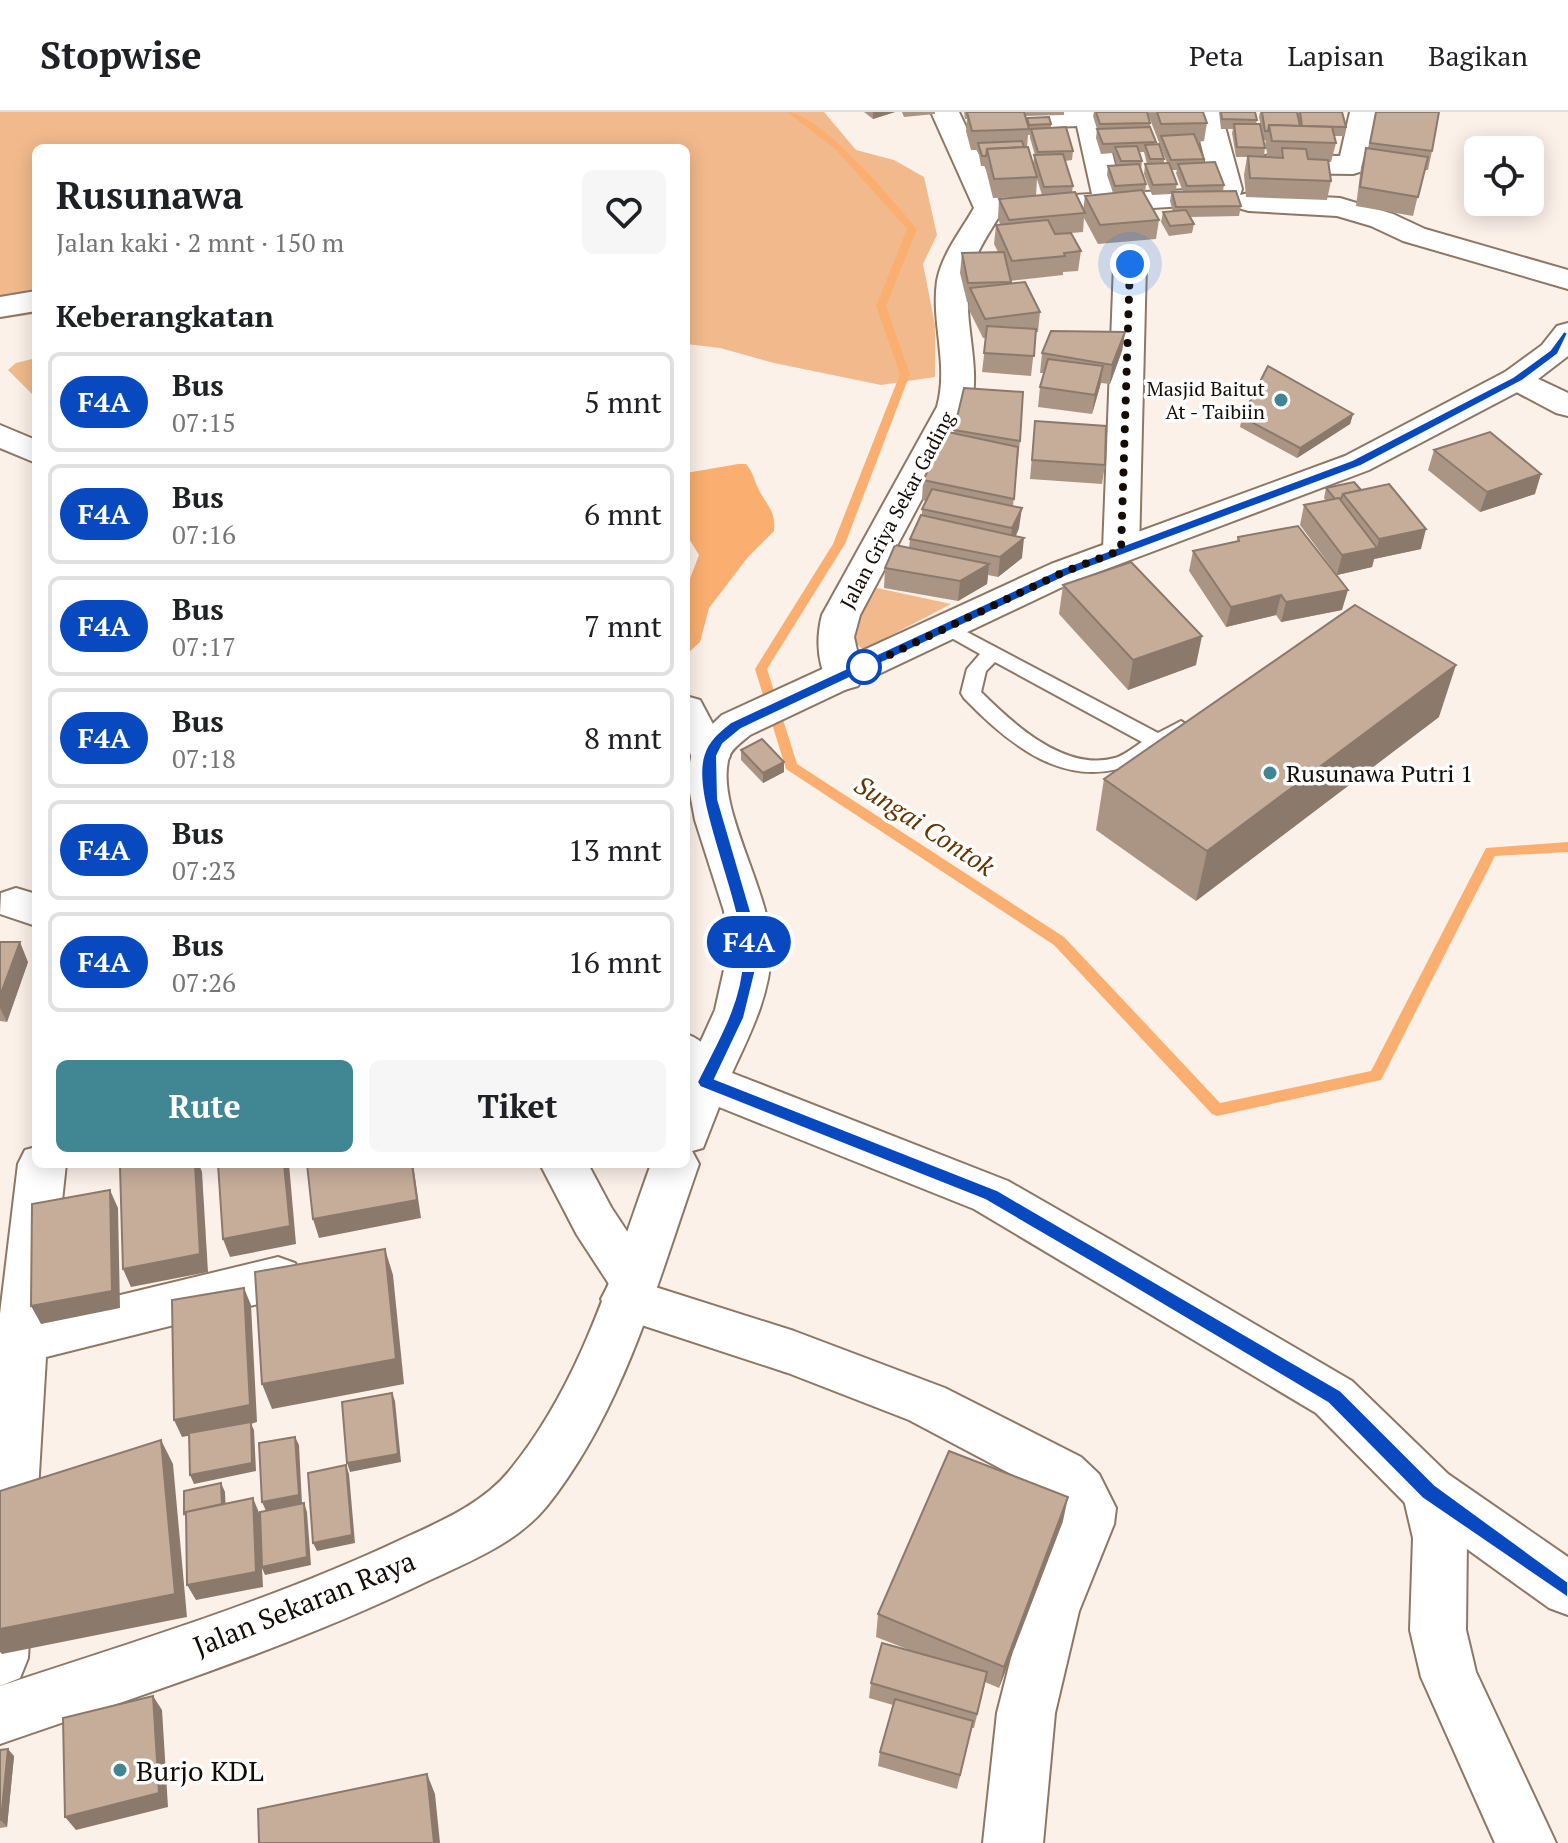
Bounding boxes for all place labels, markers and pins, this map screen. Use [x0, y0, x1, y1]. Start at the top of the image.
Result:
place label: Masjid Baitut At - Taibiin [1146, 375, 1266, 425]
marker: Masjid Baitut At - Taibiin [1272, 391, 1290, 409]
unlabelled marker [847, 650, 881, 684]
place label: Rusunawa Putri 1 [1286, 757, 1473, 789]
marker: Rusunawa Putri 1 [1261, 764, 1279, 782]
place label: Burjo KDL [136, 1752, 264, 1789]
marker: Burjo KDL [111, 1761, 129, 1779]

